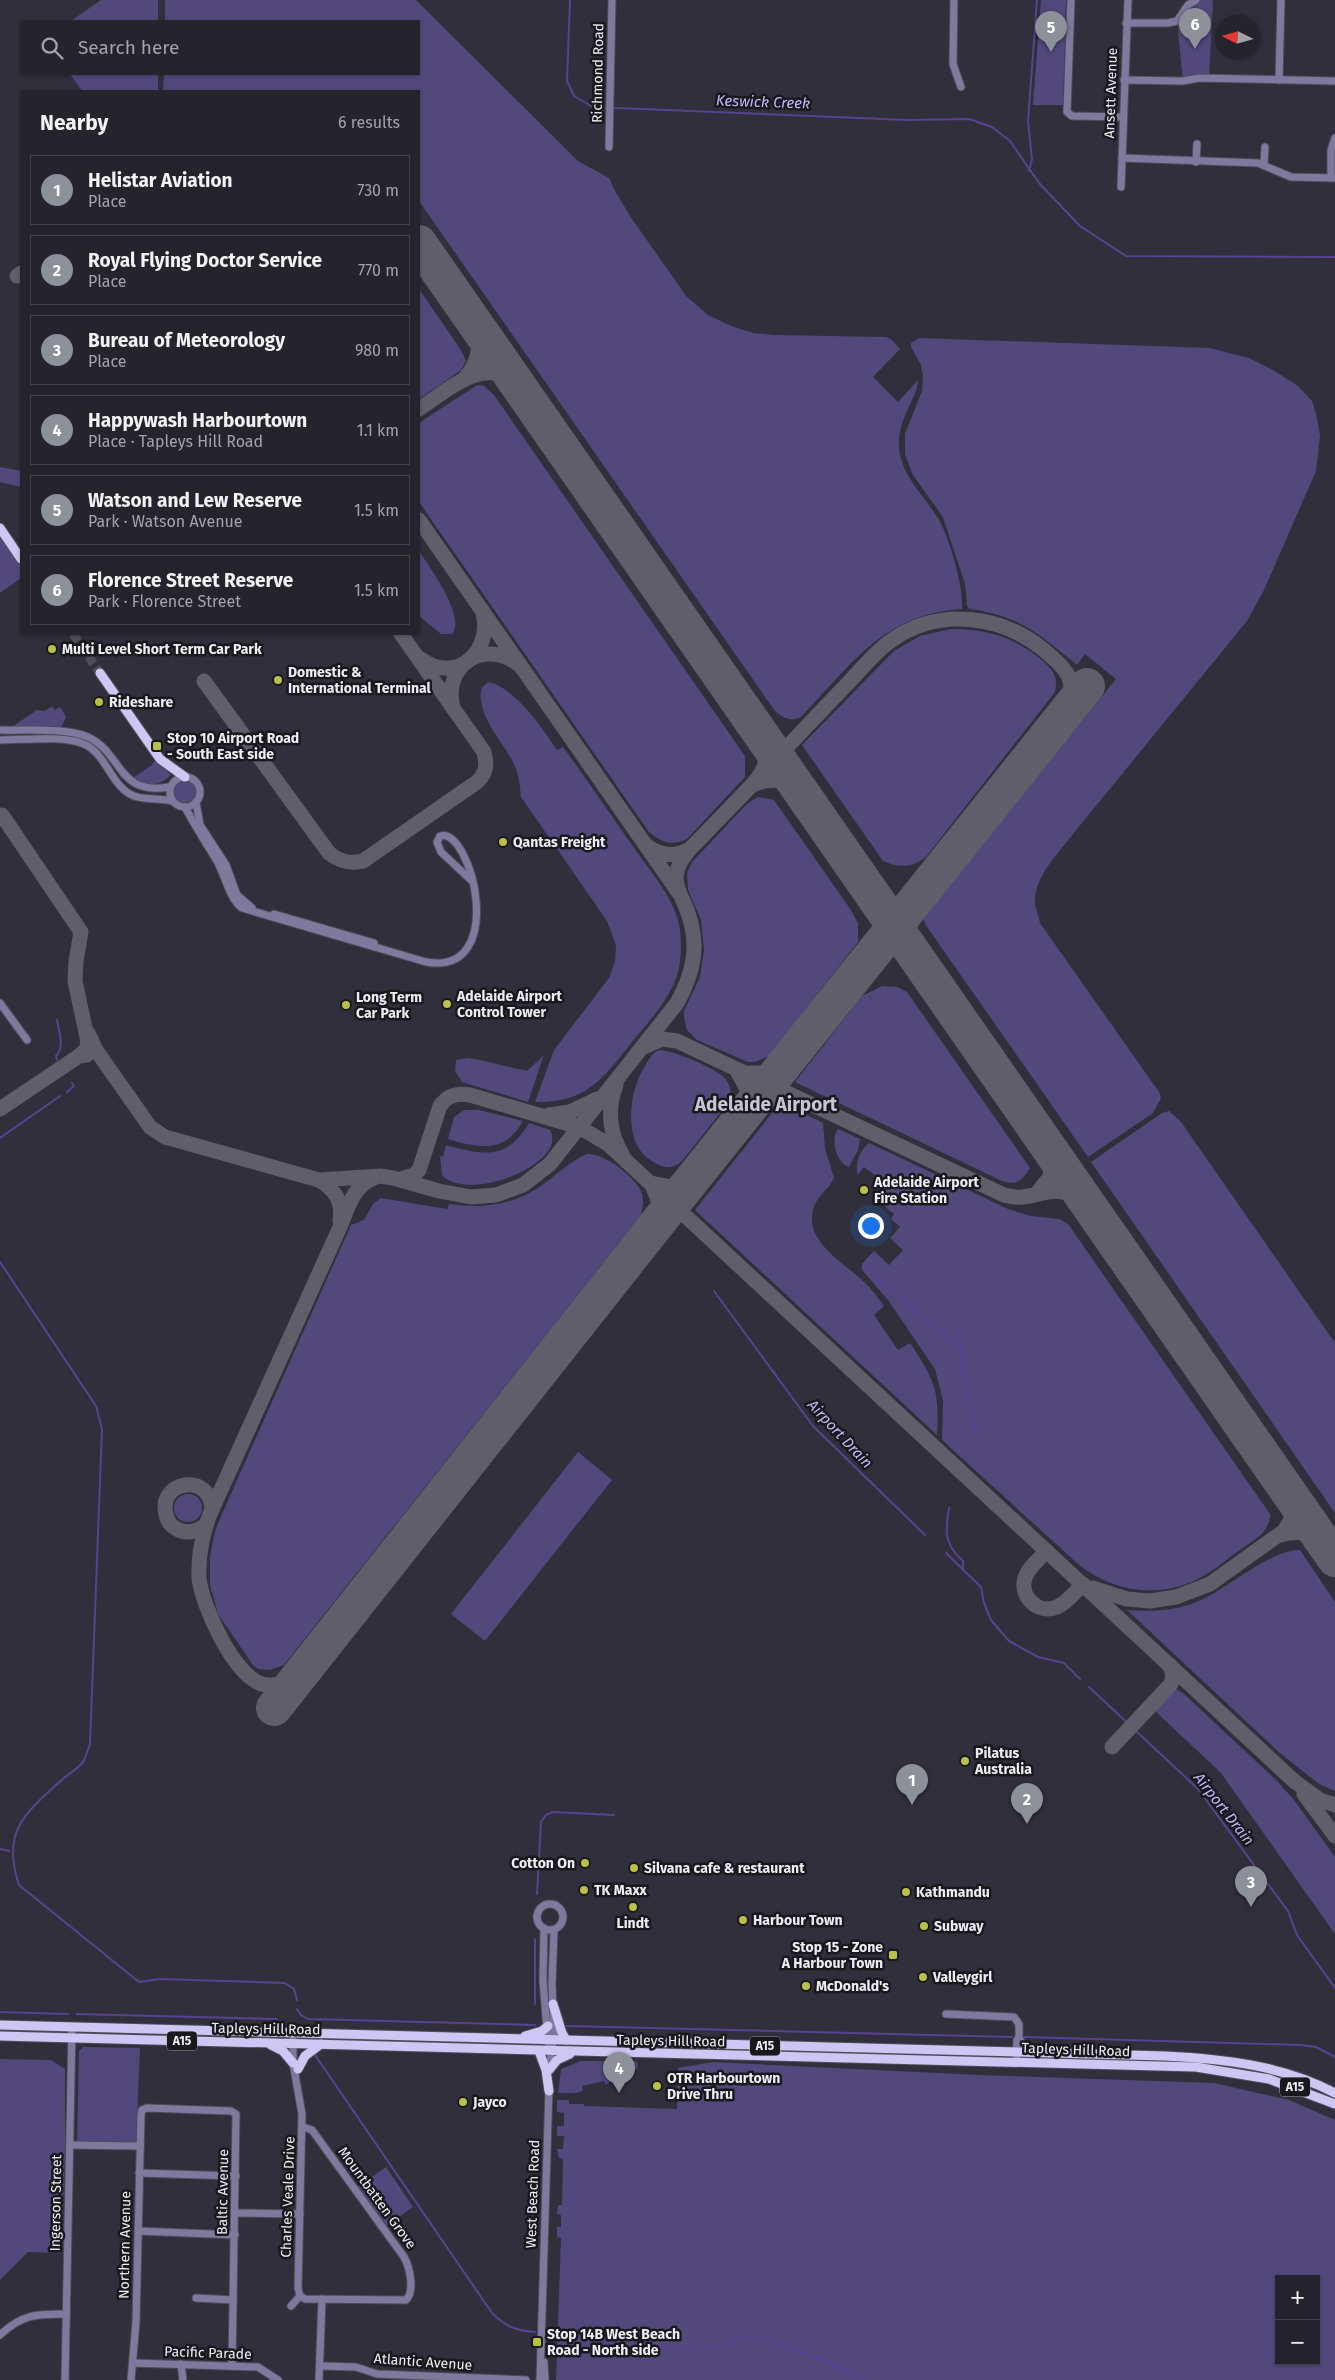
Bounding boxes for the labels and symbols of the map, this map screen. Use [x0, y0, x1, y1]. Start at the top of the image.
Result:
pin: 6 [1179, 8, 1211, 49]
pin: 5 [1035, 11, 1067, 52]
north arrow [1215, 15, 1260, 60]
street label: Richmond Road [589, 23, 607, 123]
street label: Ansett Avenue [1101, 47, 1121, 139]
water label: Keswick Creek [716, 91, 810, 113]
place label: Multi Level Short Term Car Park [62, 641, 262, 658]
marker: Multi Level Short Term Car Park [46, 643, 58, 655]
place label: Domestic & International Terminal [288, 664, 432, 697]
marker: Domestic & International Terminal [272, 674, 284, 686]
place label: Rideshare [109, 694, 173, 711]
marker: Rideshare [93, 696, 105, 708]
place label: Stop 10 Airport Road - South East side [167, 730, 299, 763]
marker: Stop 10 Airport Road - South East side [151, 740, 163, 752]
place label: Qantas Freight [513, 834, 606, 851]
marker: Qantas Freight [497, 836, 509, 848]
place label: Adelaide Airport Control Tower [456, 988, 563, 1021]
place label: Long Term Car Park [356, 989, 422, 1022]
marker: Adelaide Airport Control Tower [441, 998, 453, 1010]
marker: Long Term Car Park [340, 999, 352, 1011]
district label: Adelaide Airport [694, 1093, 838, 1116]
place label: Adelaide Airport Fire Station [873, 1174, 980, 1207]
marker: Adelaide Airport Fire Station [858, 1184, 870, 1196]
your location [858, 1213, 884, 1239]
water label: Airport Drain [803, 1395, 876, 1472]
place label: Pilatus Australia [974, 1745, 1032, 1778]
marker: Pilatus Australia [959, 1755, 971, 1767]
pin: 1 [896, 1764, 928, 1805]
water label: Airport Drain [1190, 1768, 1258, 1849]
pin: 2 [1011, 1783, 1043, 1824]
place label: Cotton On [511, 1855, 575, 1872]
marker: Cotton On [579, 1857, 591, 1869]
place label: Silvana cafe & restaurant [644, 1860, 805, 1877]
marker: Silvana cafe & restaurant [628, 1862, 640, 1874]
pin: 3 [1235, 1866, 1267, 1907]
place label: TK Maxx [594, 1882, 648, 1899]
marker: TK Maxx [578, 1884, 590, 1896]
place label: Kathmandu [916, 1884, 990, 1901]
marker: Kathmandu [900, 1886, 912, 1898]
marker: Lindt [627, 1901, 639, 1913]
place label: Harbour Town [753, 1912, 843, 1929]
marker: Harbour Town [737, 1914, 749, 1926]
place label: Lindt [616, 1915, 650, 1932]
place label: Subway [934, 1918, 984, 1935]
marker: Subway [918, 1920, 930, 1932]
place label: Stop 15 - Zone A Harbour Town [781, 1939, 883, 1972]
marker: Stop 15 - Zone A Harbour Town [887, 1949, 899, 1961]
place label: Valleygirl [932, 1969, 993, 1986]
marker: Valleygirl [917, 1971, 929, 1983]
place label: McDonald's [816, 1978, 889, 1995]
marker: McDonald's [800, 1980, 812, 1992]
street label: Tapleys Hill Road [211, 2020, 321, 2038]
road number: A15 [167, 2032, 197, 2050]
street label: Tapleys Hill Road [616, 2032, 726, 2050]
road number: A15 [750, 2036, 780, 2056]
street label: Tapleys Hill Road [1021, 2040, 1131, 2060]
pin: 4 [603, 2052, 635, 2093]
place label: OTR Harbourtown Drive Thru [667, 2070, 780, 2103]
road number: A15 [1280, 2078, 1310, 2096]
marker: OTR Harbourtown Drive Thru [651, 2080, 663, 2092]
place label: Jayco [472, 2094, 507, 2111]
marker: Jayco [457, 2096, 469, 2108]
street label: Charles Veale Drive [277, 2136, 299, 2258]
street label: West Beach Road [523, 2139, 543, 2249]
street label: Mountbatten Grove [334, 2144, 420, 2252]
street label: Baltic Avenue [214, 2149, 232, 2235]
street label: Ingerson Street [47, 2154, 65, 2252]
street label: Northern Avenue [116, 2191, 134, 2299]
place label: Stop 14B West Beach Road - North side [547, 2326, 680, 2359]
marker: Stop 14B West Beach Road - North side [531, 2336, 543, 2348]
street label: Pacific Parade [164, 2343, 252, 2363]
street label: Atlantic Avenue [373, 2350, 473, 2374]

